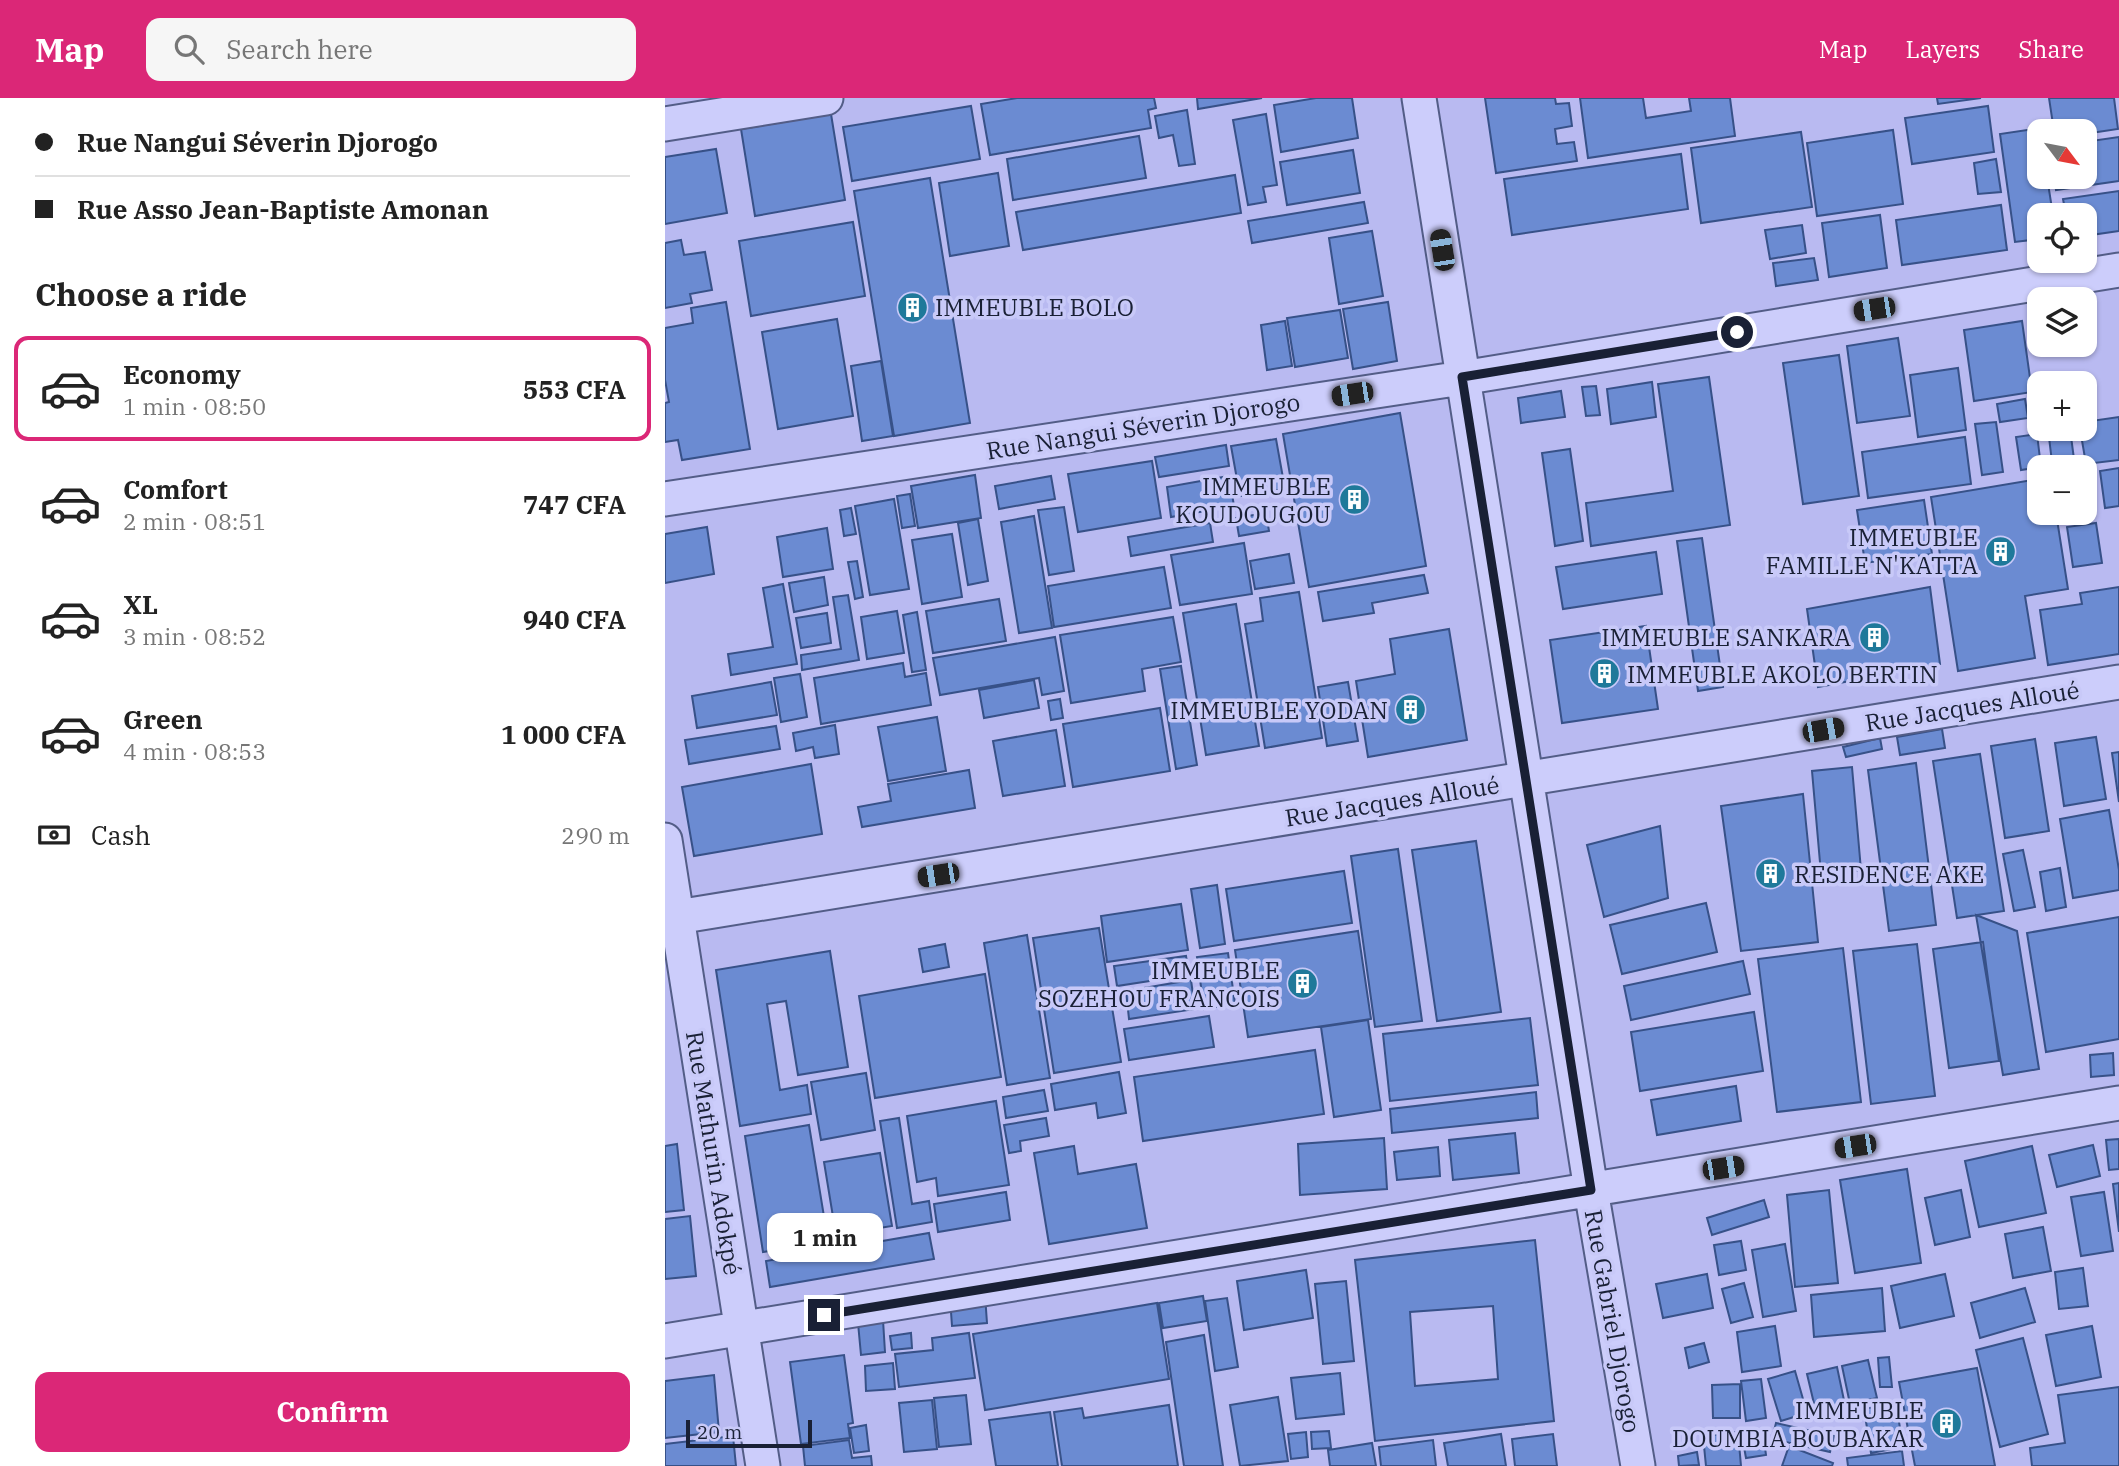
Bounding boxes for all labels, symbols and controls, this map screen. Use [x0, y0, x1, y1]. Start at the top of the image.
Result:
search box [146, 18, 636, 81]
text: Map [35, 28, 104, 71]
icon: search [170, 30, 208, 68]
text: Search here [226, 32, 373, 66]
text: Map [1819, 33, 1867, 65]
text: Layers [1905, 33, 1980, 65]
text: Share [2018, 33, 2084, 65]
north arrow [2027, 119, 2097, 189]
map controls [2027, 119, 2097, 525]
text: Rue Nangui Séverin Djorogo [77, 125, 438, 159]
text: Rue Asso Jean-Baptiste Amonan [77, 192, 489, 226]
button: locate [2027, 203, 2097, 273]
car [1429, 228, 1456, 272]
text: Choose a ride [35, 273, 247, 315]
button: layers [2027, 287, 2097, 357]
building icon: IMMEUBLE BOLO [895, 290, 929, 324]
place label: IMMEUBLE BOLO [935, 291, 1134, 323]
car [1852, 295, 1897, 323]
route start [1721, 316, 1753, 348]
icon: car [39, 357, 102, 420]
text: Economy [123, 357, 241, 391]
button: + [2027, 371, 2097, 441]
text: 553 CFA [523, 372, 626, 406]
car [1330, 380, 1375, 408]
street label: Rue Nangui Séverin Djorogo [984, 385, 1302, 467]
text: 1 min · 08:50 [123, 391, 266, 421]
button: − [2027, 455, 2097, 525]
place label: IMMEUBLE KOUDOUGOU [1175, 470, 1331, 530]
icon: car [39, 472, 102, 535]
text: Comfort [123, 472, 228, 506]
building icon: IMMEUBLE KOUDOUGOU [1337, 483, 1371, 517]
text: 747 CFA [523, 487, 626, 521]
text: 2 min · 08:51 [123, 506, 266, 536]
place label: IMMEUBLE FAMILLE N'KATTA [1766, 521, 1979, 581]
building icon: IMMEUBLE FAMILLE N'KATTA [1984, 534, 2018, 568]
icon: car [39, 587, 102, 650]
text: XL [123, 587, 158, 621]
text: 940 CFA [523, 602, 626, 636]
building icon: IMMEUBLE SANKARA [1857, 620, 1891, 654]
text: 3 min · 08:52 [123, 621, 266, 651]
place label: IMMEUBLE SANKARA [1601, 621, 1852, 653]
building icon: IMMEUBLE AKOLO BERTIN [1587, 657, 1621, 691]
place label: IMMEUBLE AKOLO BERTIN [1627, 658, 1938, 690]
street label: Rue Jacques Alloué [1862, 673, 2082, 739]
building icon: IMMEUBLE YODAN [1394, 693, 1428, 727]
place label: IMMEUBLE YODAN [1170, 694, 1388, 726]
icon: car [39, 702, 102, 765]
text: Green [123, 702, 203, 736]
car [1801, 716, 1846, 744]
text: 1 000 CFA [501, 717, 626, 751]
text: 4 min · 08:53 [123, 736, 266, 766]
street label: Rue Jacques Alloué [1282, 768, 1502, 834]
icon: cash [35, 816, 73, 854]
text: Cash [91, 818, 151, 852]
text: 290 m [561, 820, 630, 850]
building icon: RESIDENCE AKE [1754, 857, 1788, 891]
place label: RESIDENCE AKE [1794, 858, 1984, 890]
car [916, 861, 961, 889]
place label: IMMEUBLE SOZEHOU FRANCOIS [1038, 954, 1280, 1014]
building icon: IMMEUBLE SOZEHOU FRANCOIS [1286, 967, 1320, 1001]
street label: Rue Mathurin Adokpé [679, 1029, 749, 1277]
car [1833, 1132, 1878, 1160]
car [1701, 1154, 1746, 1182]
street label: Rue Gabriel Djorogo [1578, 1207, 1648, 1435]
callout: 1 min [766, 1214, 882, 1262]
text: 1 min [793, 1222, 857, 1252]
route end [808, 1299, 840, 1331]
button: Confirm [35, 1372, 630, 1452]
place label: IMMEUBLE DOUMBIA BOUBAKAR [1672, 1394, 1924, 1454]
building icon: IMMEUBLE DOUMBIA BOUBAKAR [1930, 1407, 1964, 1441]
scale bar [686, 1417, 812, 1449]
text: 20 m [697, 1420, 742, 1444]

